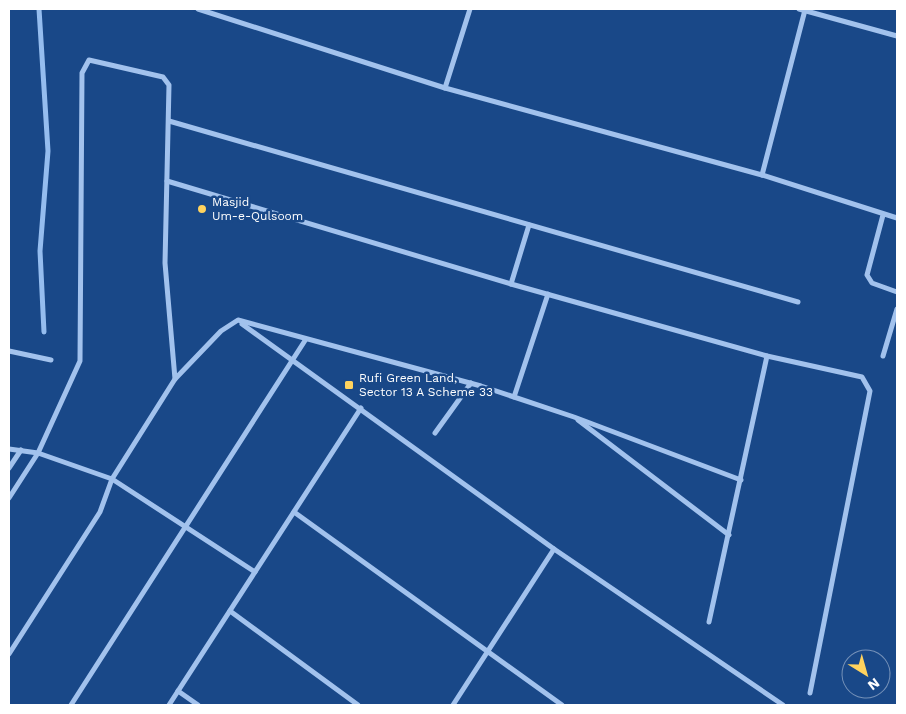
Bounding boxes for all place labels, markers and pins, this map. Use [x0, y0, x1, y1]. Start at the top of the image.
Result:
place label: Masjid Um-e-Qulsoom [212, 195, 303, 223]
marker: Masjid Um-e-Qulsoom [196, 203, 208, 215]
place label: Rufi Green Land, Sector 13 A Scheme 33 [359, 371, 493, 399]
marker: Rufi Green Land, Sector 13 A Scheme 33 [343, 379, 355, 391]

